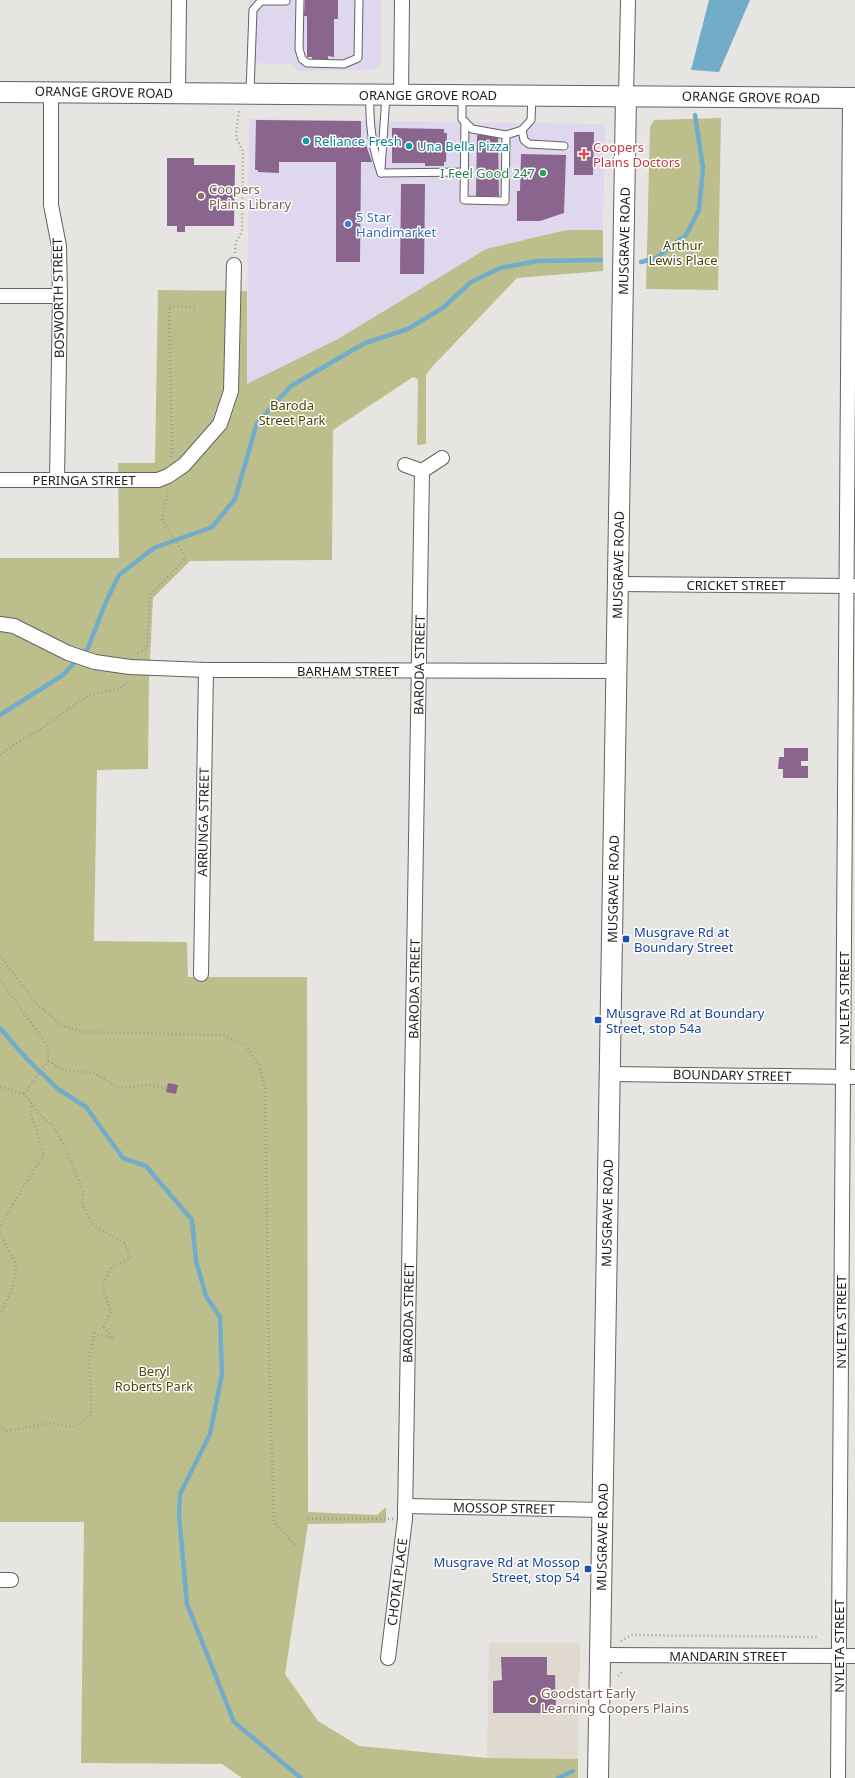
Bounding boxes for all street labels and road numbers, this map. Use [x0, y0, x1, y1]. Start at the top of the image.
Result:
street label: ORANGE GROVE ROAD [35, 82, 173, 102]
street label: ORANGE GROVE ROAD [359, 86, 497, 104]
street label: ORANGE GROVE ROAD [682, 87, 820, 107]
street label: MUSGRAVE ROAD [614, 187, 634, 295]
street label: BOSWORTH STREET [48, 237, 68, 358]
street label: PERINGA STREET [33, 471, 136, 489]
street label: MUSGRAVE ROAD [608, 511, 628, 619]
street label: CRICKET STREET [687, 576, 786, 594]
street label: BARODA STREET [409, 614, 429, 715]
street label: BARHAM STREET [297, 662, 400, 680]
street label: ARRUNGA STREET [193, 767, 213, 877]
street label: MUSGRAVE ROAD [603, 835, 623, 943]
street label: BARODA STREET [404, 938, 424, 1039]
street label: NYLETA STREET [835, 951, 853, 1045]
street label: BOUNDARY STREET [673, 1065, 792, 1085]
street label: MUSGRAVE ROAD [597, 1159, 617, 1267]
street label: BARODA STREET [398, 1262, 418, 1363]
street label: NYLETA STREET [832, 1275, 850, 1369]
street label: MUSGRAVE ROAD [592, 1483, 612, 1591]
street label: MOSSOP STREET [453, 1498, 556, 1518]
street label: CHOTAI PLACE [383, 1537, 411, 1627]
street label: NYLETA STREET [830, 1599, 848, 1693]
street label: MANDARIN STREET [669, 1647, 787, 1665]

